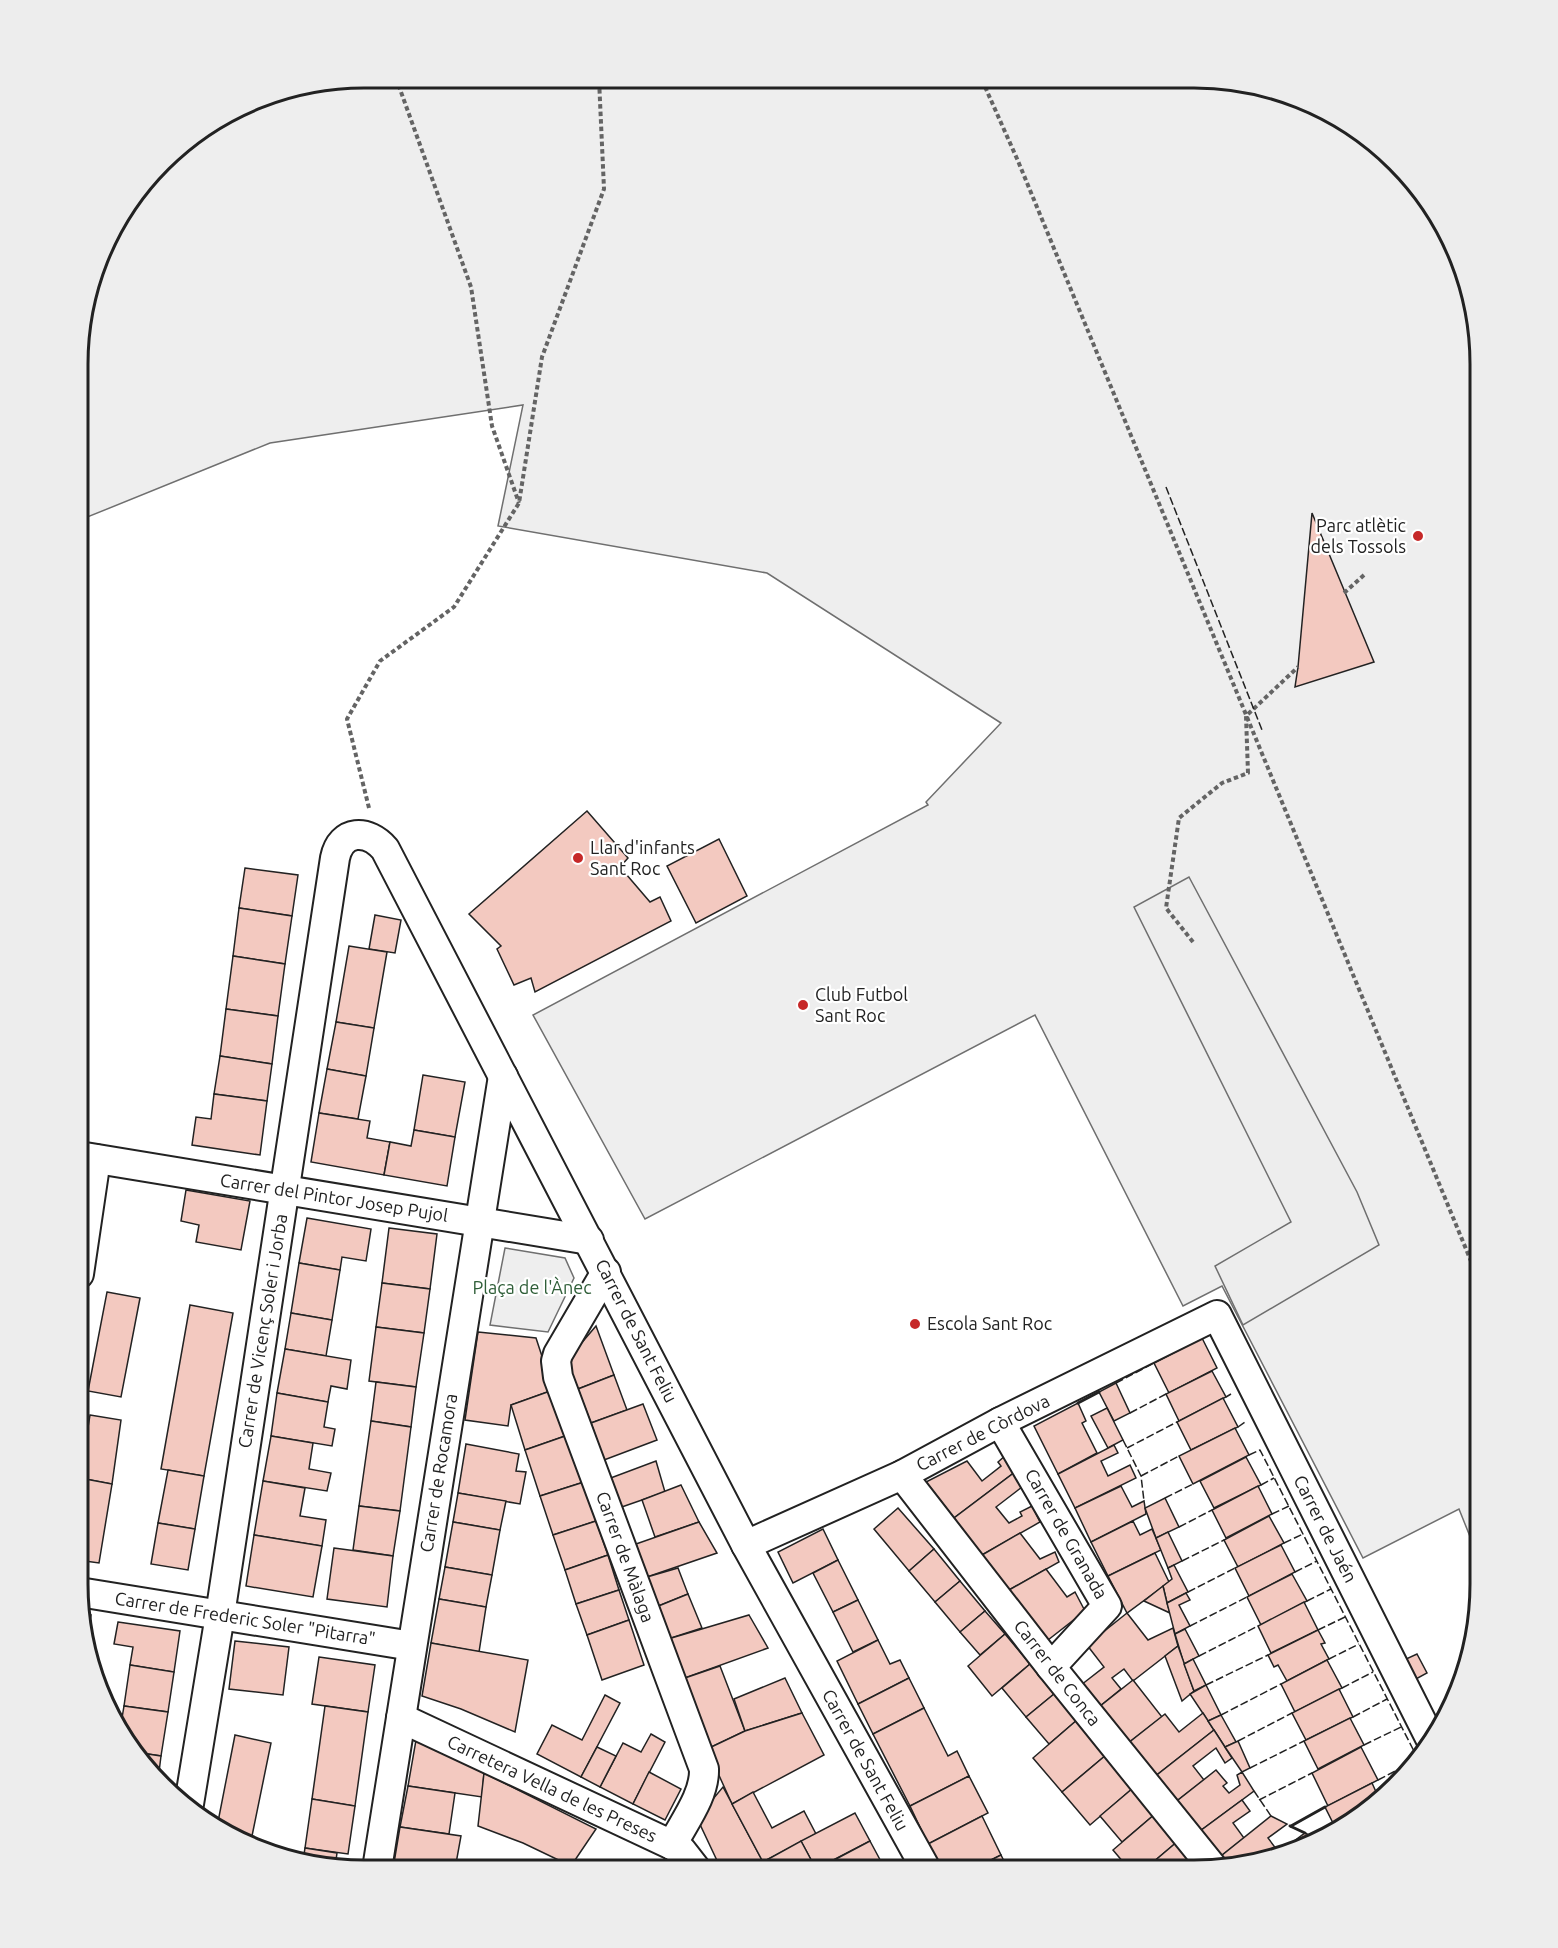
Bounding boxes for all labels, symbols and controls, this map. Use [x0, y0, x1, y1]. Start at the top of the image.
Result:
place label: Parc atlètic dels Tossols [1311, 515, 1406, 556]
marker: Parc atlètic dels Tossols [1411, 529, 1425, 543]
place label: Llar d'infants Sant Roc [590, 837, 695, 878]
marker: Llar d'infants Sant Roc [571, 851, 585, 865]
place label: Club Futbol Sant Roc [815, 984, 908, 1025]
marker: Club Futbol Sant Roc [796, 998, 810, 1012]
street label: Carrer del Pintor Josep Pujol [219, 1169, 450, 1225]
street label: Carrer de Vicenç Soler i Jorba [234, 1212, 290, 1449]
street label: Carrer de Sant Feliu [592, 1255, 682, 1406]
park label: Plaça de l'Ànec [472, 1276, 592, 1297]
place label: Escola Sant Roc [927, 1313, 1052, 1333]
marker: Escola Sant Roc [908, 1317, 922, 1331]
street label: Carrer de Còrdova [913, 1390, 1052, 1474]
street label: Carrer de Rocamora [416, 1392, 460, 1554]
street label: Carrer de Granada [1022, 1465, 1112, 1602]
street label: Carrer de Jaén [1290, 1472, 1362, 1586]
street label: Carrer de Màlaga [593, 1488, 659, 1625]
street label: Carrer de Frederic Soler "Pitarra" [113, 1588, 377, 1648]
street label: Carrer de Conca [1010, 1615, 1105, 1729]
street label: Carrer de Sant Feliu [819, 1685, 913, 1834]
street label: Carretera Vella de les Preses [445, 1731, 661, 1846]

